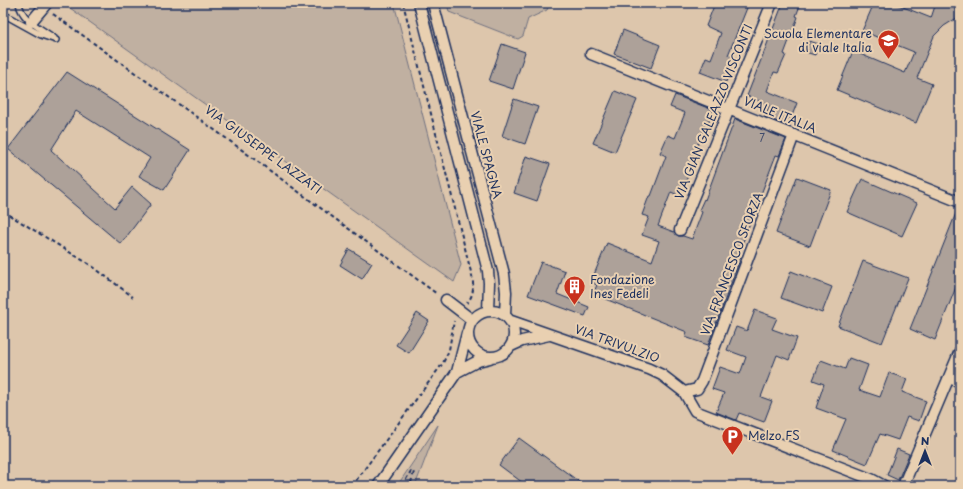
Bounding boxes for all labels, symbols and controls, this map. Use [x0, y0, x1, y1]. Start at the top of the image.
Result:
street label: VIA GIAN GALEAZZO VISCONTI [670, 21, 757, 202]
place label: Scuola Elementare di viale Italia [764, 24, 873, 56]
school or university icon: Scuola Elementare di viale Italia [875, 28, 901, 61]
street label: VIALE ITALIA [741, 91, 820, 137]
street label: VIA GIUSEPPE LAZZATI [201, 100, 326, 198]
street label: VIALE SPAGNA [467, 109, 507, 201]
house number: 7 [759, 130, 765, 145]
street label: VIA FRANCESCO SFORZA [695, 189, 767, 338]
place label: Fondazione Ines Fedeli [590, 270, 655, 302]
building icon: Fondazione Ines Fedeli [562, 274, 588, 307]
street label: VIA TRIVULZIO [572, 319, 662, 367]
parking icon: Melzo FS [719, 423, 745, 456]
place label: Melzo FS [748, 426, 800, 444]
north arrow [905, 431, 945, 471]
text: N [921, 432, 930, 449]

